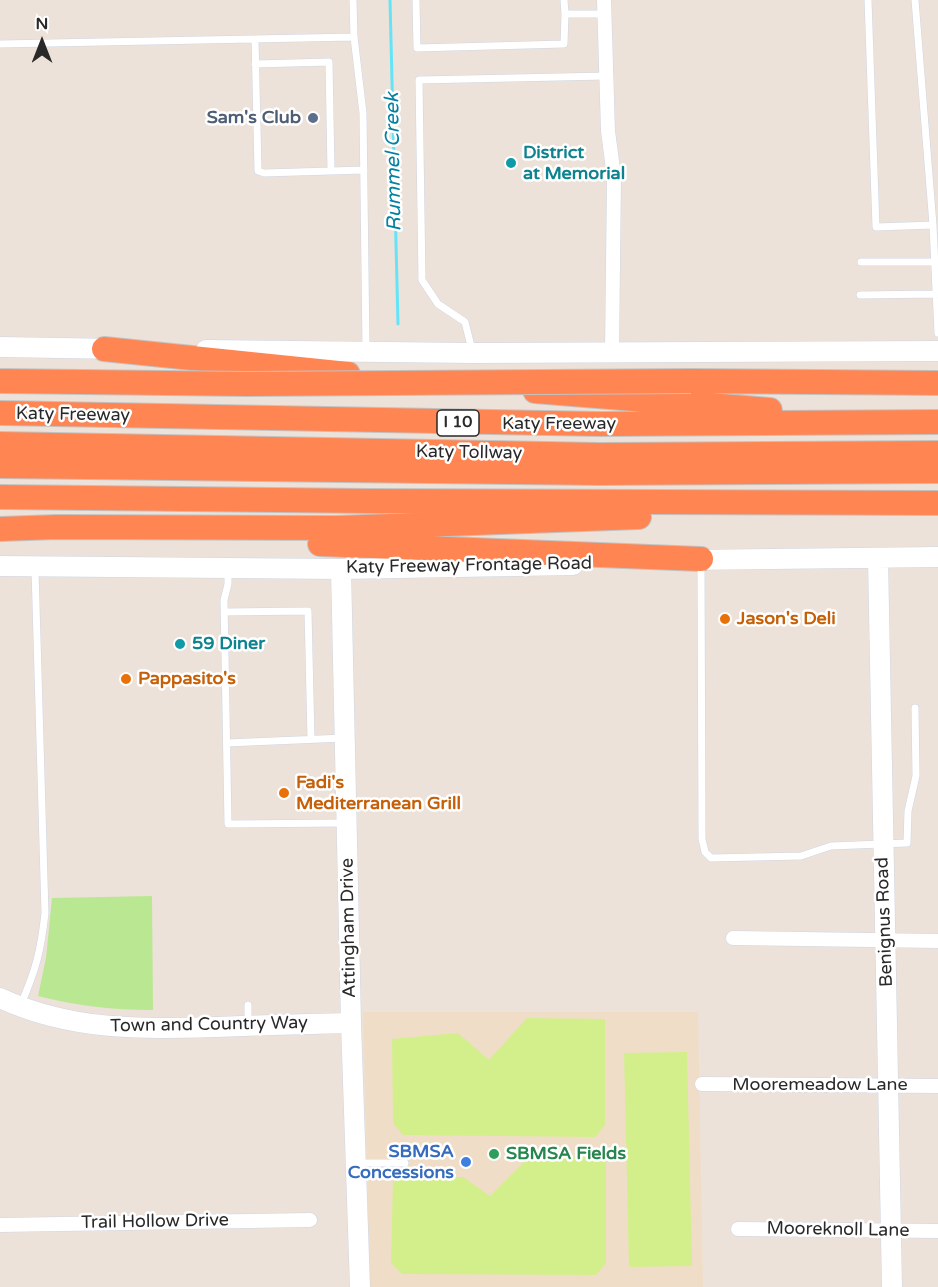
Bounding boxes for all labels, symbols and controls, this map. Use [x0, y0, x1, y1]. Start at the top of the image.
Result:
north arrow [12, 12, 72, 72]
text: N [36, 14, 48, 34]
water label: Rummel Creek [381, 92, 407, 232]
place label: Sam's Club [207, 107, 301, 129]
marker: Sam's Club [306, 111, 320, 125]
place label: District at Memorial [523, 142, 625, 184]
marker: District at Memorial [504, 156, 518, 170]
street label: Katy Freeway [16, 403, 130, 427]
road number: I 10 [437, 410, 479, 436]
street label: Katy Freeway [502, 413, 616, 435]
street label: Katy Tollway [416, 441, 522, 465]
street label: Katy Freeway Frontage Road [346, 553, 592, 579]
place label: Jason's Deli [737, 608, 836, 630]
marker: Jason's Deli [718, 612, 732, 626]
place label: 59 Diner [192, 633, 265, 655]
marker: 59 Diner [173, 637, 187, 651]
place label: Pappasito's [138, 668, 236, 690]
marker: Pappasito's [119, 672, 133, 686]
place label: Fadi's Mediterranean Grill [296, 772, 461, 814]
marker: Fadi's Mediterranean Grill [277, 786, 291, 800]
street label: Benignus Road [872, 857, 898, 987]
street label: Attingham Drive [337, 858, 361, 998]
street label: Town and Country Way [110, 1012, 308, 1038]
street label: Mooremeadow Lane [732, 1074, 908, 1096]
place label: SBMSA Concessions [348, 1141, 454, 1184]
place label: SBMSA Fields [506, 1143, 626, 1165]
marker: SBMSA Fields [487, 1147, 501, 1161]
marker: SBMSA Concessions [459, 1155, 473, 1169]
street label: Trail Hollow Drive [81, 1210, 229, 1234]
street label: Mooreknoll Lane [766, 1218, 910, 1242]

